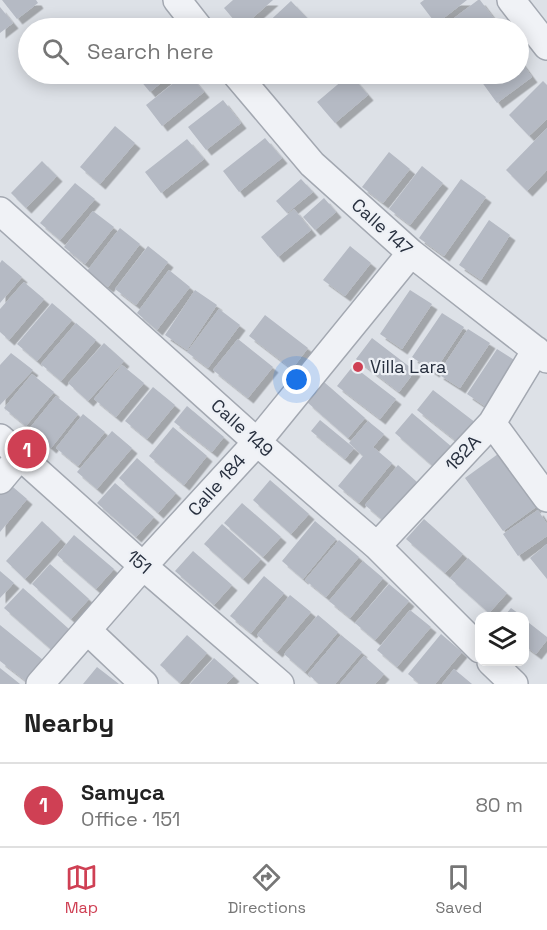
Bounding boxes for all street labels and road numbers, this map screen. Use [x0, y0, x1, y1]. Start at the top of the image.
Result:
street label: Calle 147 [347, 193, 418, 260]
street label: Calle 149 [206, 394, 278, 462]
street label: 182А [440, 430, 485, 476]
street label: Calle 184 [183, 449, 251, 521]
street label: 151 [122, 545, 157, 579]

